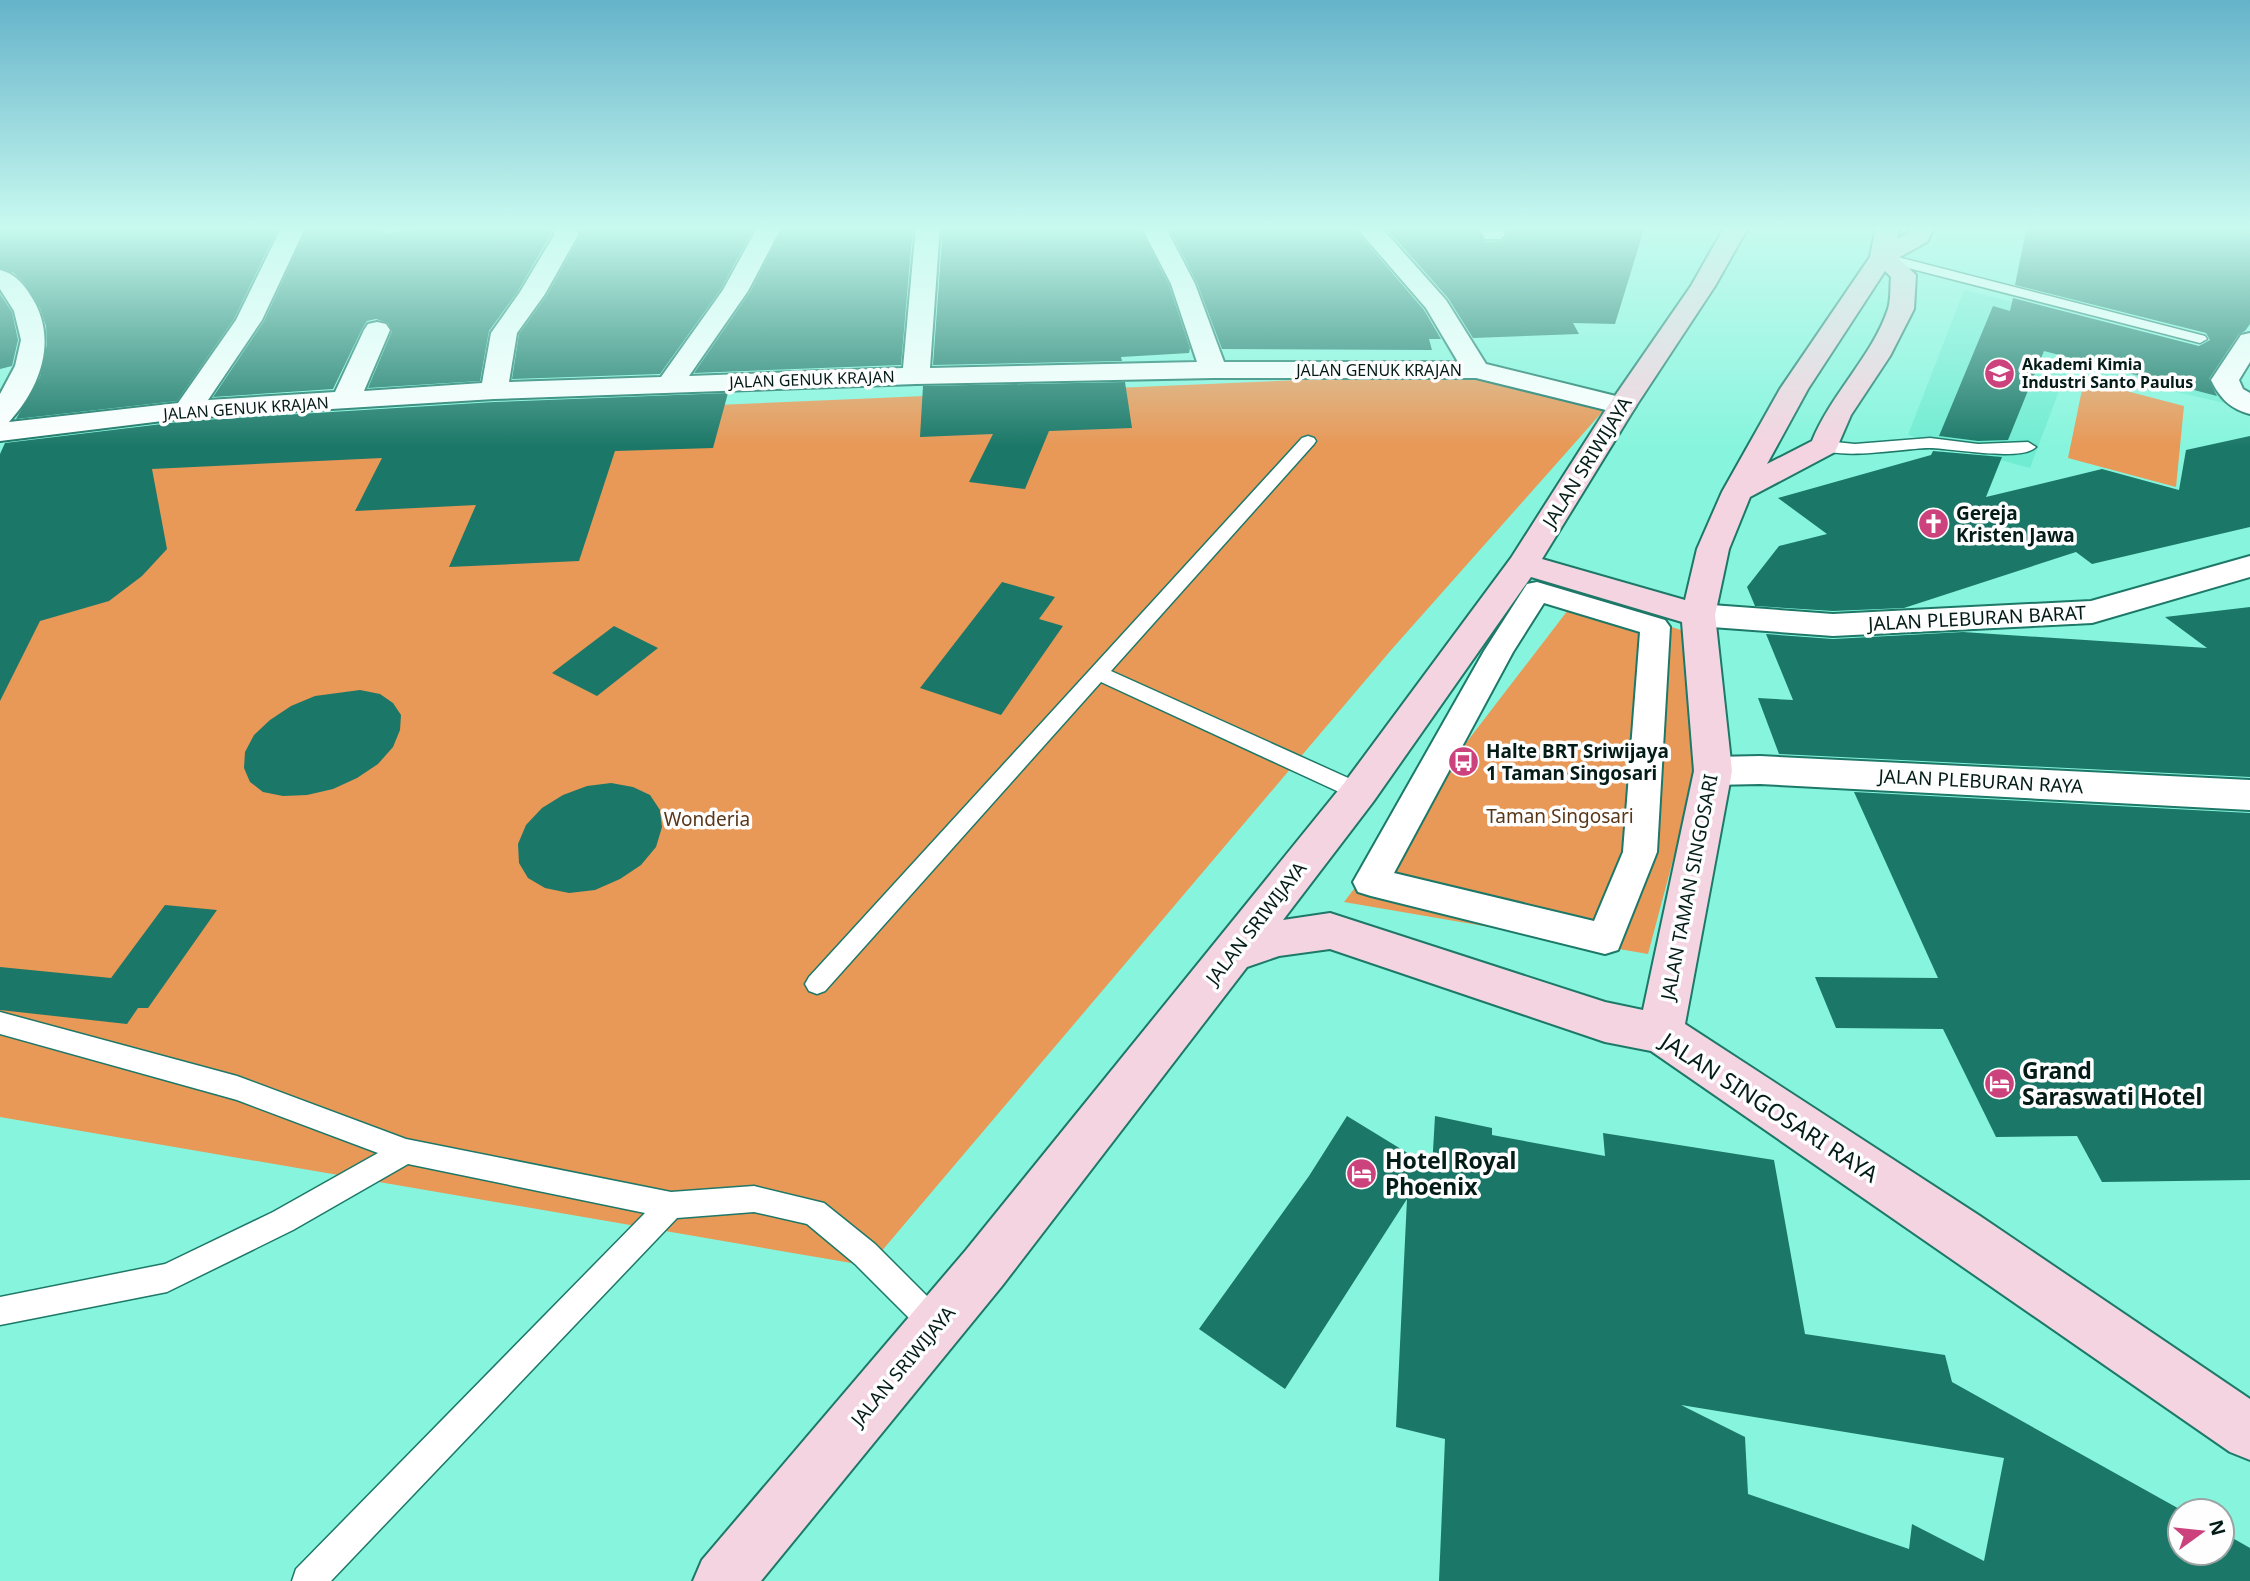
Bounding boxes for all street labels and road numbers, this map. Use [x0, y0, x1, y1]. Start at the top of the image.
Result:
street label: JALAN GENUK KRAJAN [1294, 359, 1462, 381]
street label: JALAN GENUK KRAJAN [727, 365, 895, 393]
street label: JALAN GENUK KRAJAN [161, 391, 329, 425]
street label: JALAN SRIWIJAYA [1535, 391, 1638, 534]
street label: JALAN PLEBURAN BARAT [1865, 599, 2087, 637]
street label: JALAN PLEBURAN RAYA [1876, 763, 2085, 799]
street label: JALAN TAMAN SINGOSARI [1654, 772, 1724, 1004]
street label: JALAN SRIWIJAYA [1198, 855, 1313, 992]
street label: JALAN SINGOSARI RAYA [1653, 1024, 1885, 1190]
street label: JALAN SRIWIJAYA [844, 1300, 962, 1433]

